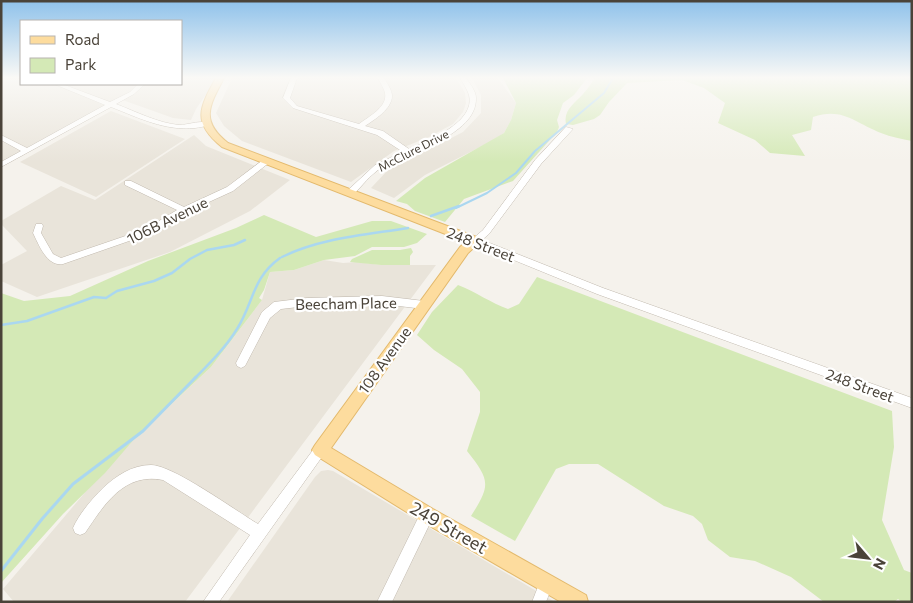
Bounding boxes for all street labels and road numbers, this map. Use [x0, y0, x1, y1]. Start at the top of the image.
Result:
street label: McClure Drive [375, 126, 451, 174]
street label: 106B Avenue [124, 193, 211, 247]
street label: 248 Street [444, 223, 518, 265]
street label: Beecham Place [295, 293, 397, 313]
street label: 108 Avenue [354, 323, 414, 397]
street label: 248 Street [823, 364, 897, 406]
street label: 249 Street [406, 496, 492, 558]

